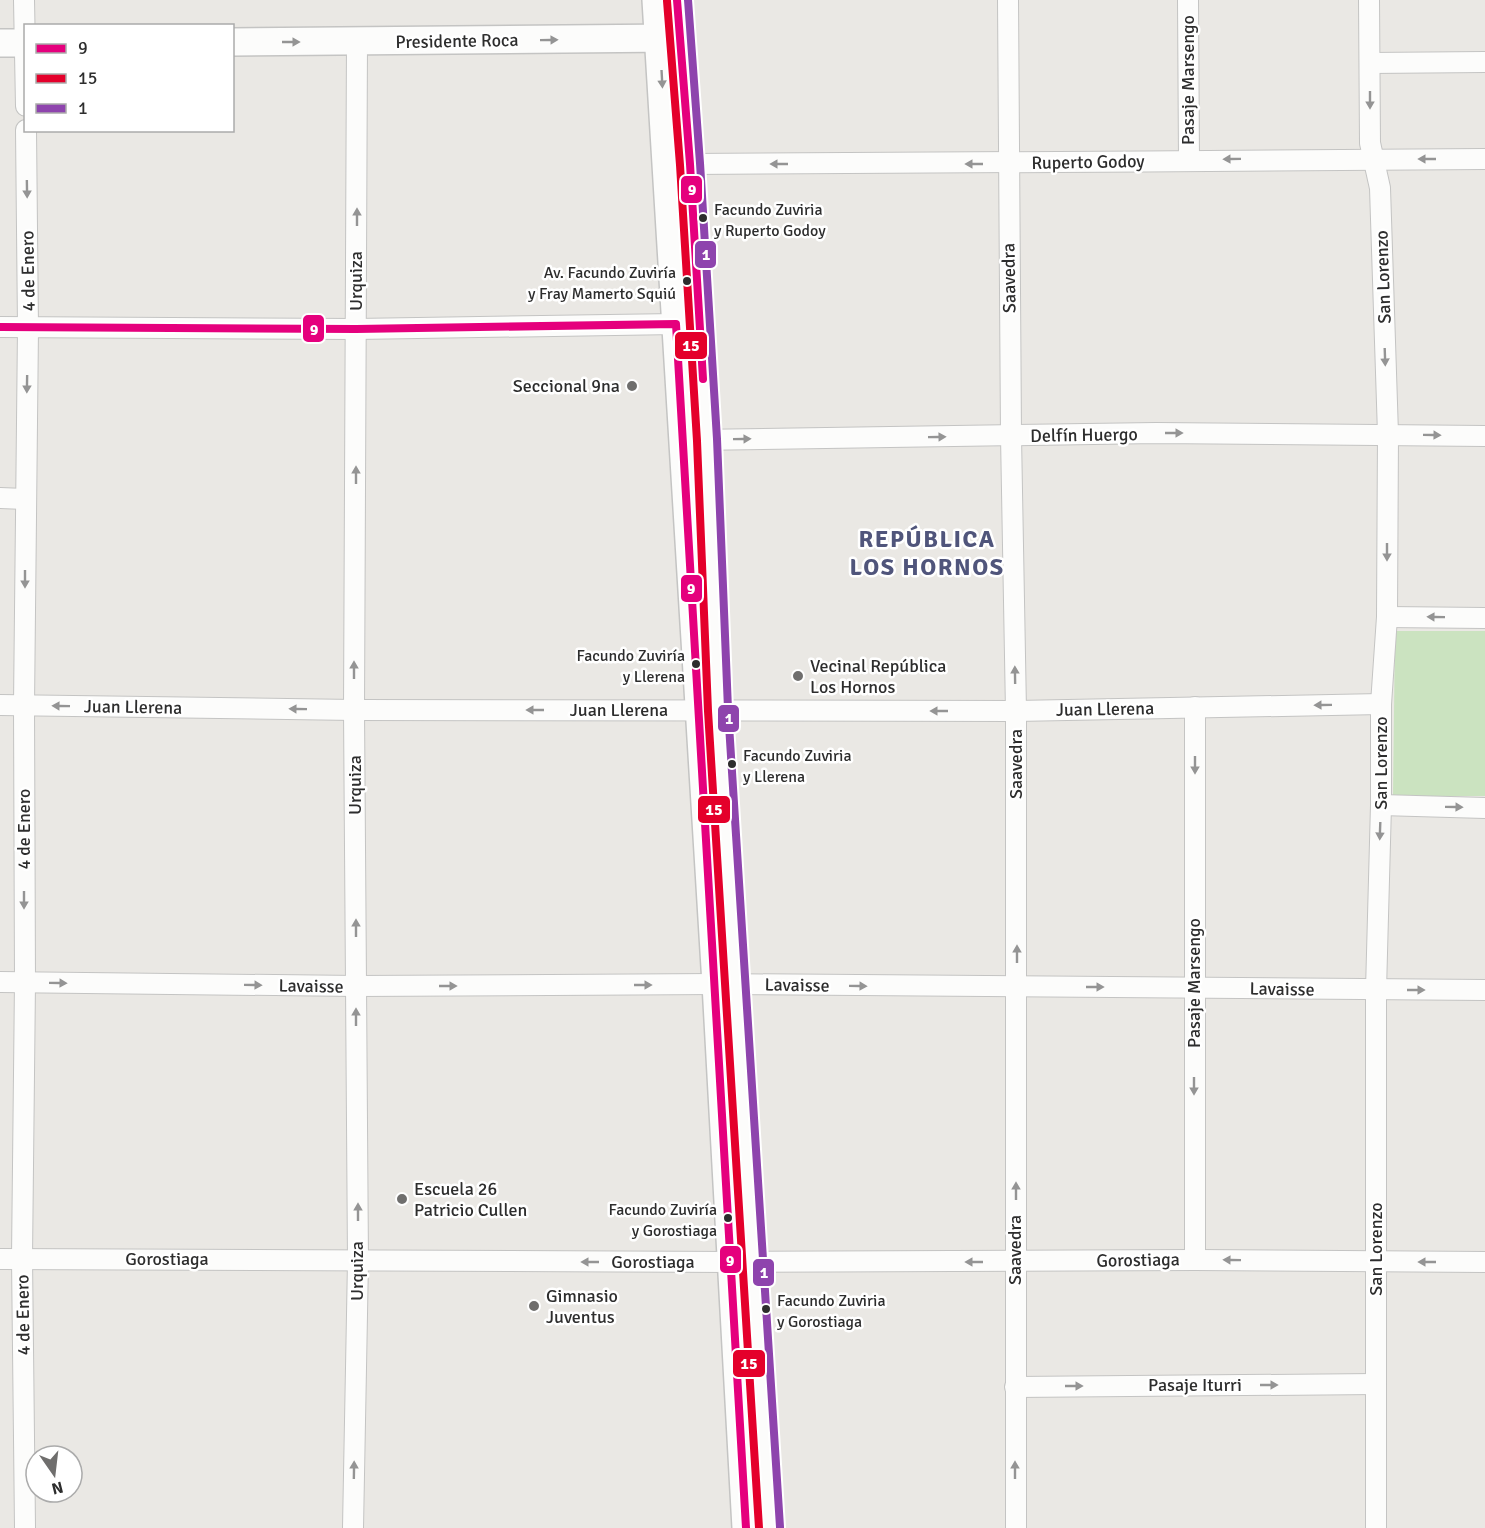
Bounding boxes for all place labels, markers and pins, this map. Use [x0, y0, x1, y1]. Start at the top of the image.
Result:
place label: Facundo Zuviria y Ruperto Godoy [714, 200, 826, 241]
marker: Facundo Zuviria y Ruperto Godoy [697, 212, 709, 224]
place label: Av. Facundo Zuviría y Fray Mamerto Squiú [528, 263, 676, 304]
marker: Av. Facundo Zuviría y Fray Mamerto Squiú [681, 275, 693, 287]
place label: Seccional 9na [513, 375, 620, 397]
marker: Seccional 9na [625, 379, 639, 393]
place label: Facundo Zuviría y Llerena [576, 646, 685, 687]
place label: Vecinal República Los Hornos [810, 655, 946, 698]
marker: Facundo Zuviría y Llerena [690, 658, 702, 670]
marker: Vecinal República Los Hornos [791, 669, 805, 683]
place label: Facundo Zuviria y Llerena [743, 746, 852, 787]
marker: Facundo Zuviria y Llerena [726, 758, 738, 770]
place label: Escuela 26 Patricio Cullen [414, 1178, 527, 1221]
marker: Escuela 26 Patricio Cullen [395, 1192, 409, 1206]
place label: Facundo Zuviría y Gorostiaga [608, 1200, 717, 1241]
marker: Facundo Zuviría y Gorostiaga [722, 1212, 734, 1224]
place label: Gimnasio Juventus [546, 1285, 618, 1328]
place label: Facundo Zuviria y Gorostiaga [777, 1291, 886, 1332]
marker: Gimnasio Juventus [527, 1299, 541, 1313]
marker: Facundo Zuviria y Gorostiaga [760, 1303, 772, 1315]

